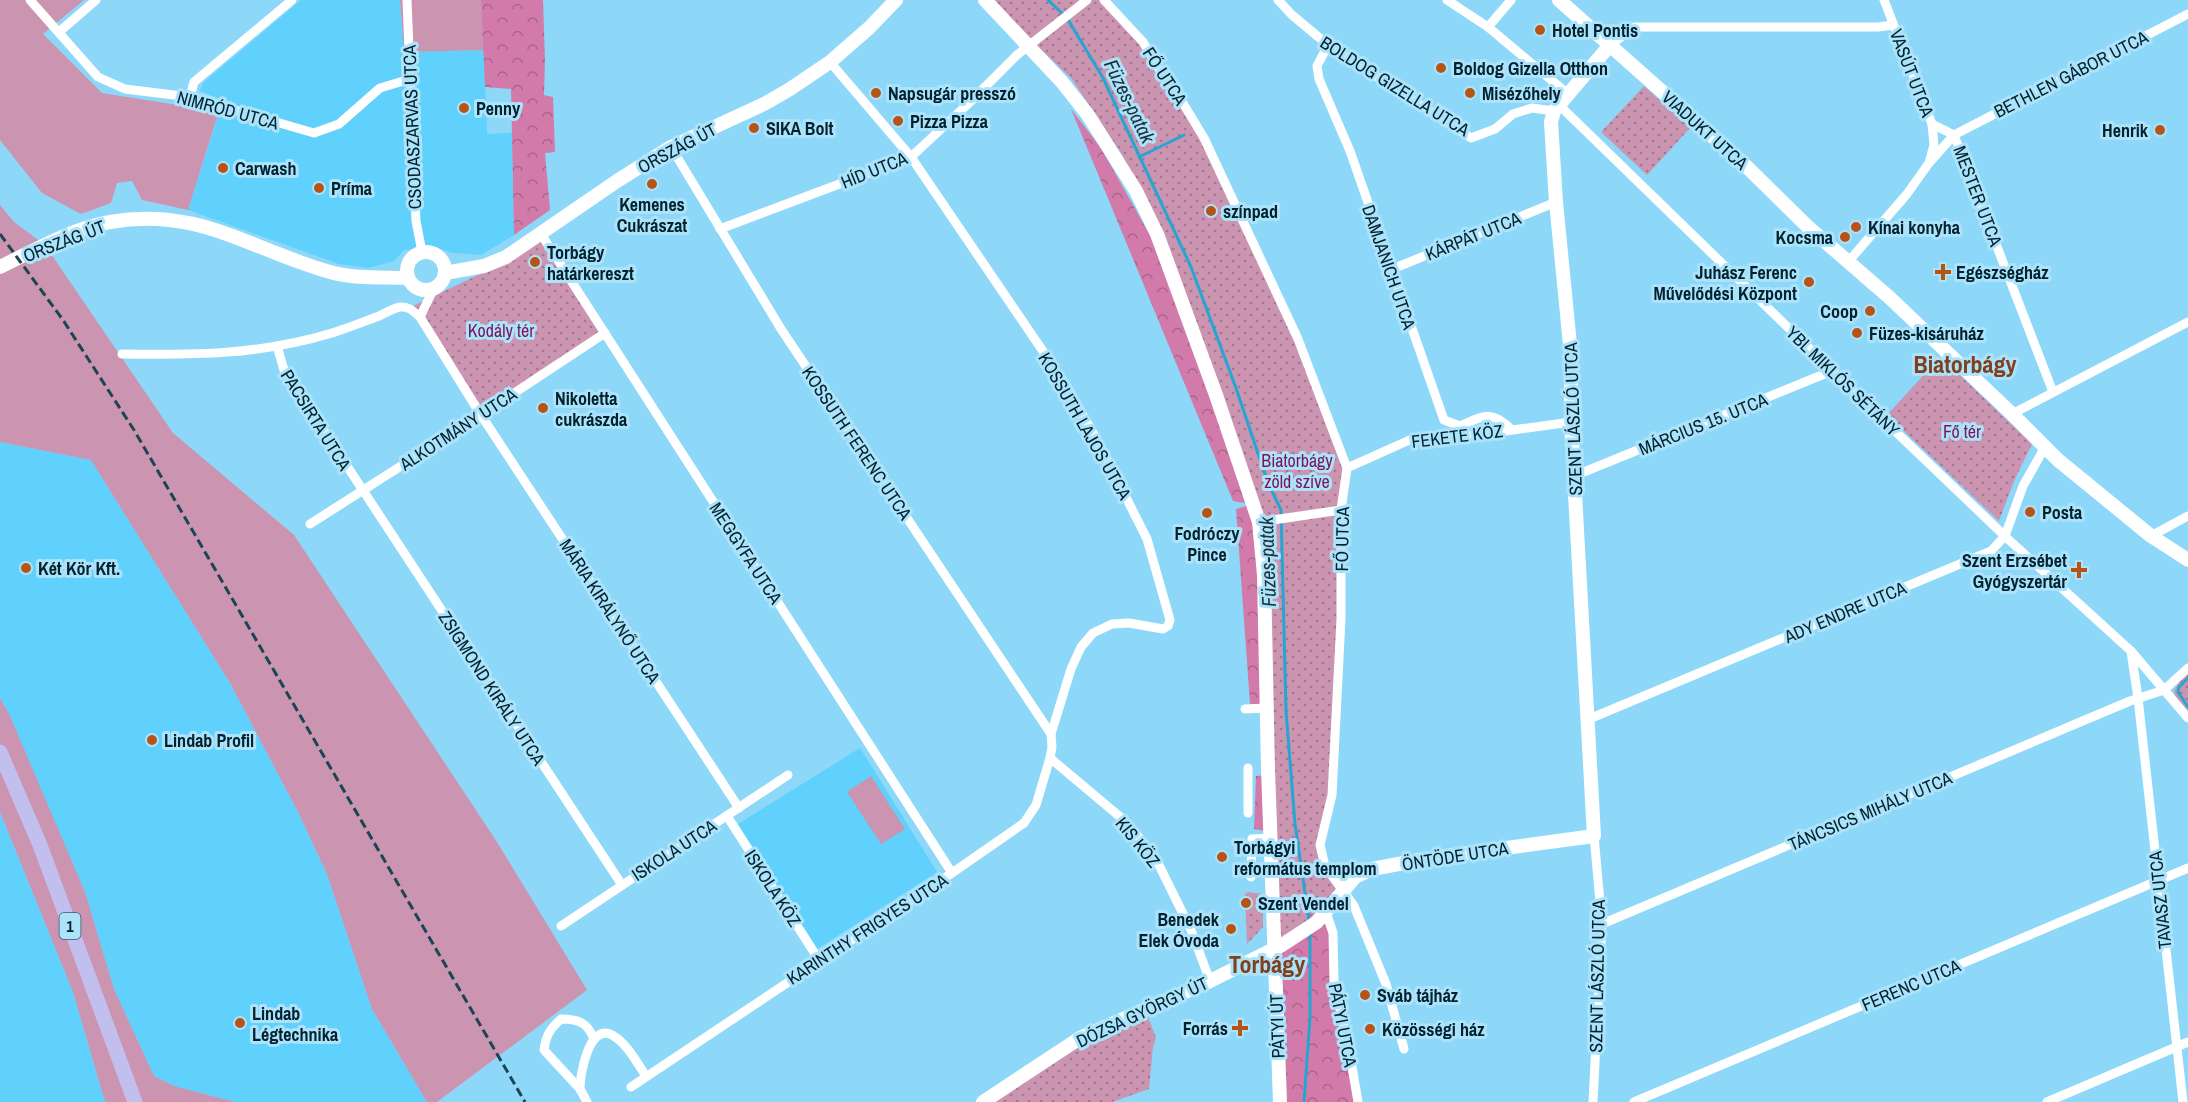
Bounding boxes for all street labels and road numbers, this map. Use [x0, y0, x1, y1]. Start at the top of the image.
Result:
street label: BETHLEN GÁBOR UTCA [1990, 24, 2152, 124]
street label: VASÚT UTCA [1884, 25, 1940, 121]
street label: BOLDOG GIZELLA UTCA [1316, 30, 1474, 142]
street label: FŐ UTCA [1137, 42, 1193, 110]
street label: CSODASZARVAS UTCA [397, 44, 427, 210]
street label: NIMRÓD UTCA [174, 84, 282, 136]
street label: VIADUKT UTCA [1657, 85, 1754, 176]
street label: ORSZÁG ÚT [633, 117, 721, 179]
street label: MESTER UTCA [1947, 142, 2009, 250]
street label: HÍD UTCA [837, 145, 911, 195]
street label: DAMJANICH UTCA [1356, 201, 1422, 333]
street label: KÁRPÁT UTCA [1422, 205, 1525, 266]
street label: ORSZÁG ÚT [19, 214, 109, 268]
street label: YBL MIKLÓS SÉTÁNY [1781, 320, 1906, 442]
street label: SZENT LÁSZLÓ UTCA [1558, 342, 1588, 496]
street label: KOSSUTH LAJOS UTCA [1033, 348, 1138, 504]
street label: KOSSUTH FERENC UTCA [796, 361, 918, 525]
street label: PACSIRTA UTCA [275, 365, 357, 475]
street label: ALKOTMÁNY UTCA [394, 382, 522, 477]
street label: MÁRCIUS 15. UTCA [1635, 387, 1771, 461]
street label: FEKETE KÖZ [1410, 418, 1504, 454]
street label: MEGGYFA UTCA [704, 497, 788, 609]
street label: FŐ UTCA [1329, 506, 1355, 572]
street label: MÁRIA KIRÁLYNŐ UTCA [554, 534, 666, 688]
street label: ADY ENDRE UTCA [1779, 575, 1910, 649]
street label: ZSIGMOND KIRÁLY UTCA [433, 606, 551, 770]
street label: TÁNCSICS MIHÁLY UTCA [1784, 765, 1956, 857]
street label: KIS KÖZ [1110, 811, 1166, 873]
street label: ISKOLA UTCA [627, 813, 722, 887]
street label: ÖNTÖDE UTCA [1400, 835, 1510, 877]
street label: ISKOLA KÖZ [739, 845, 807, 931]
street label: TAVASZ UTCA [2142, 850, 2178, 950]
street label: KARINTHY FRIGYES UTCA [782, 867, 953, 991]
street label: SZENT LÁSZLÓ UTCA [1583, 899, 1611, 1053]
road number: 1 [60, 913, 80, 939]
street label: FERENC UTCA [1858, 953, 1964, 1017]
street label: DÓZSA GYÖRGY ÚT [1072, 971, 1212, 1053]
street label: PÁTYI UTCA [1323, 981, 1363, 1069]
street label: PÁTYI ÚT [1263, 993, 1291, 1059]

